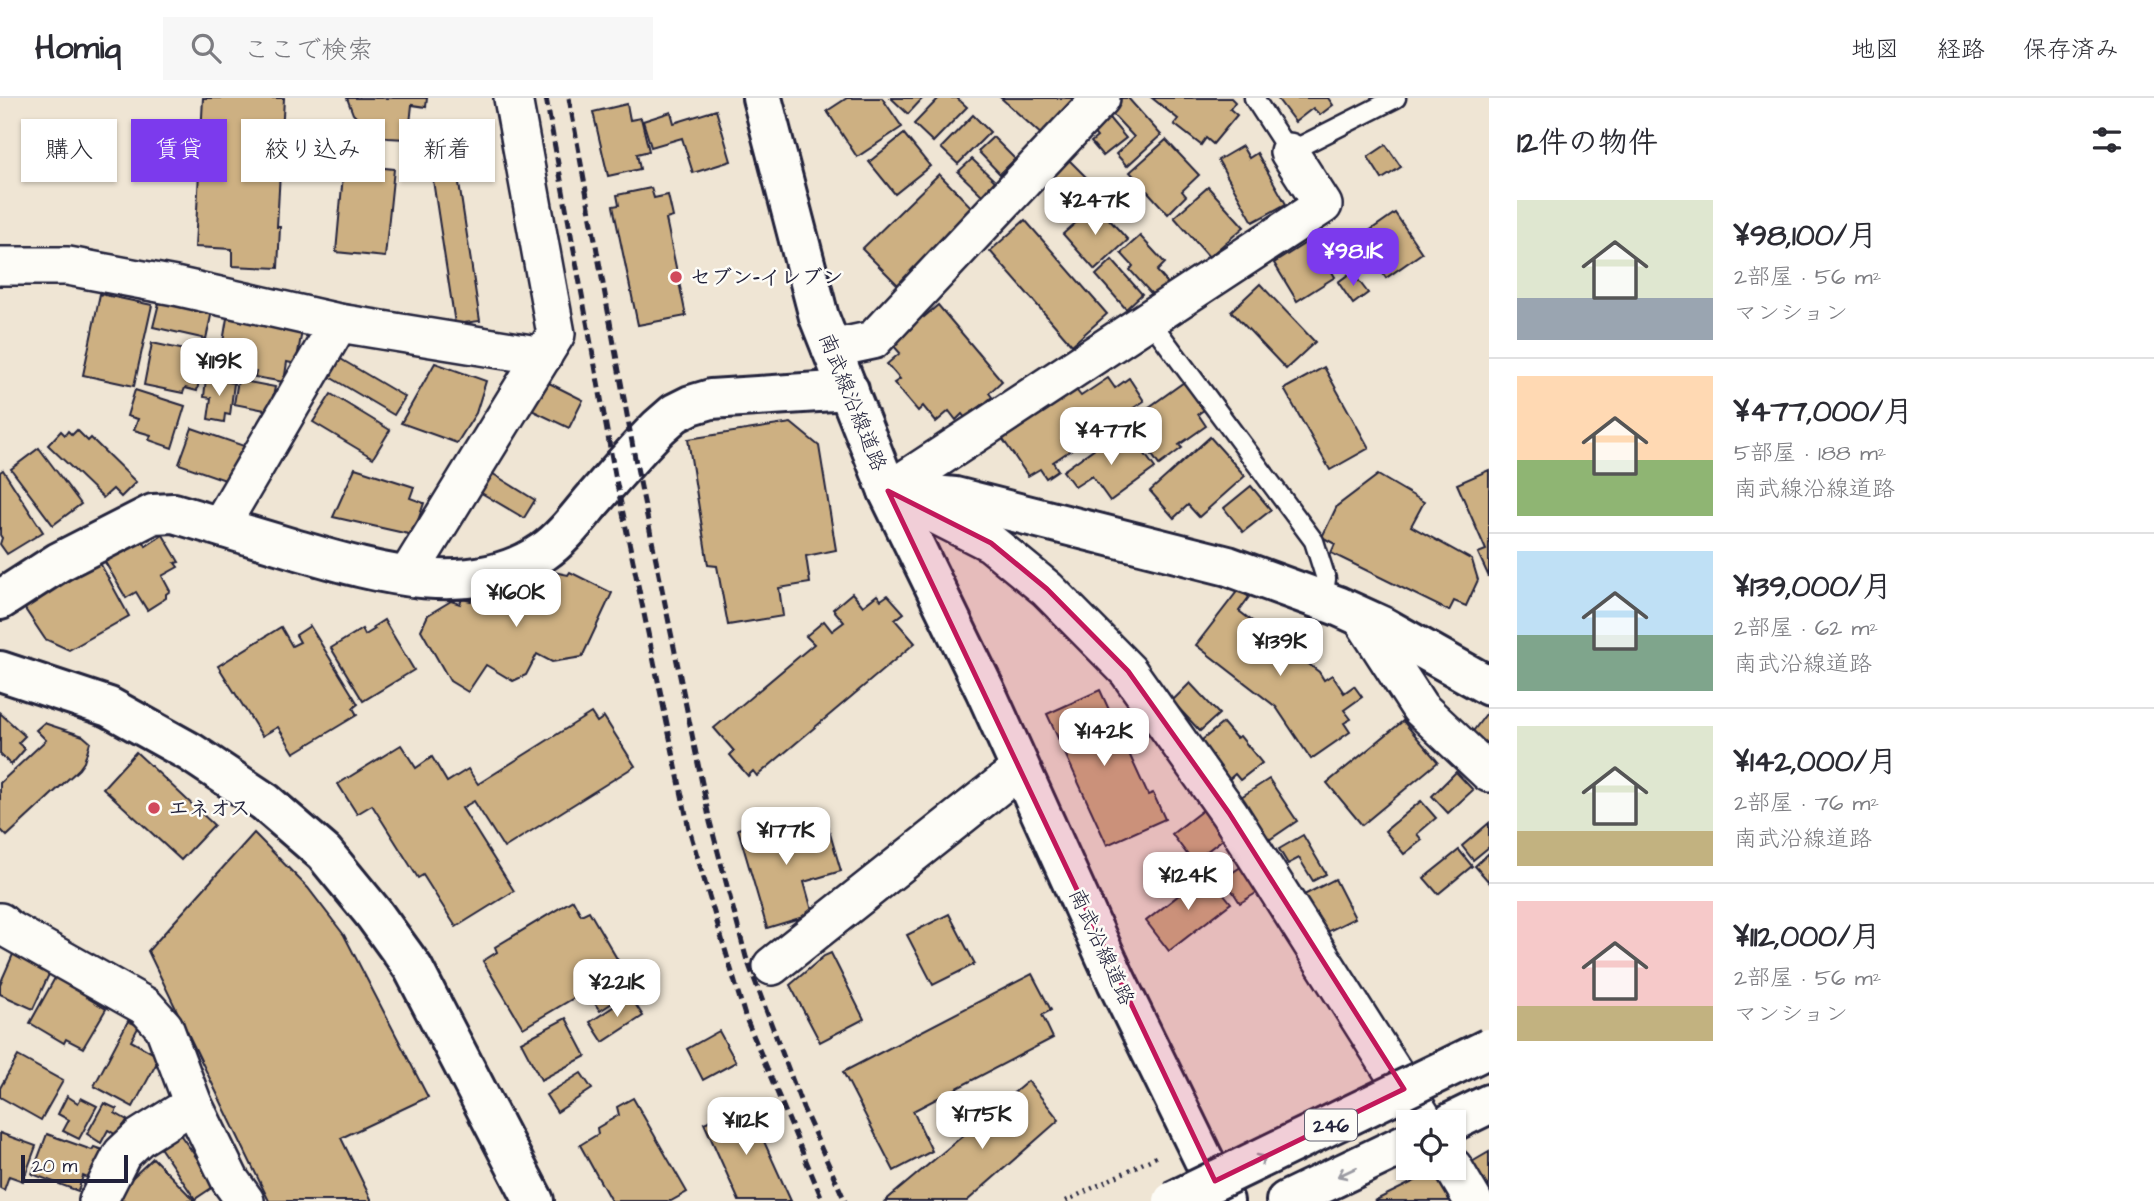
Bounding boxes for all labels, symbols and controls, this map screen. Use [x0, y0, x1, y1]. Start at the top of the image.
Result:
search box [163, 17, 653, 80]
text: Homiq [35, 25, 121, 71]
icon: search [187, 29, 225, 67]
text: ここで検索 [243, 32, 373, 68]
text: 地図 [1851, 33, 1899, 67]
text: 経路 [1937, 33, 1985, 67]
text: 保存済み [2023, 33, 2119, 67]
chip: 購入 [21, 119, 117, 182]
chip: 賃貸 [131, 119, 227, 182]
chip: 絞り込み [241, 119, 385, 182]
chip: 新着 [399, 119, 495, 182]
icon: filters [2088, 121, 2126, 159]
text: 12件の物件 [1517, 122, 1658, 164]
pin: ¥247K [1046, 178, 1144, 237]
text: ¥247K [1060, 184, 1130, 216]
text: ¥98,100/月 [1734, 215, 1877, 257]
pin: ¥98.1K [1296, 228, 1410, 288]
icon: home [1573, 228, 1657, 312]
text: ¥98.1K [1323, 235, 1383, 267]
text: 2部屋 · 56 m² [1734, 261, 1881, 293]
place label: セブン-イレブン [690, 263, 844, 292]
marker: セブン-イレブン [668, 269, 684, 285]
text: マンション [1734, 297, 1848, 329]
street label: 南武線沿線道路 [812, 329, 894, 476]
pin: ¥119K [170, 338, 268, 398]
text: ¥119K [196, 345, 242, 377]
text: ¥477,000/月 [1734, 391, 1913, 433]
icon: home [1573, 404, 1657, 488]
pin: ¥477K [1062, 408, 1160, 467]
text: ¥477K [1076, 414, 1146, 446]
text: 5部屋 · 188 m² [1734, 437, 1886, 469]
text: 南武線沿線道路 [1734, 473, 1895, 505]
text: ¥139,000/月 [1734, 566, 1892, 608]
pin: ¥160K [467, 570, 565, 629]
text: ¥160K [487, 576, 545, 608]
icon: home [1573, 579, 1657, 663]
text: 2部屋 · 62 m² [1734, 612, 1878, 644]
pin: ¥139K [1231, 618, 1329, 678]
text: ¥139K [1253, 625, 1307, 657]
text: 南武沿線道路 [1734, 648, 1872, 680]
pin: ¥142K [1055, 708, 1153, 768]
text: ¥142K [1075, 715, 1133, 747]
text: ¥142,000/月 [1734, 741, 1897, 783]
icon: home [1573, 754, 1657, 838]
text: 2部屋 · 76 m² [1734, 787, 1879, 819]
place label: エネオス [168, 794, 251, 823]
marker: エネオス [146, 800, 162, 816]
pin: ¥177K [737, 808, 835, 867]
text: ¥177K [757, 814, 815, 846]
text: 南武沿線道路 [1734, 823, 1872, 855]
pin: ¥124K [1139, 852, 1237, 912]
text: ¥124K [1159, 859, 1217, 891]
street label: 南武沿線道路 [1062, 884, 1141, 1010]
text: ¥112,000/月 [1734, 916, 1881, 958]
icon: home [1573, 929, 1657, 1013]
pin: ¥221K [568, 960, 666, 1019]
text: 2部屋 · 56 m² [1734, 962, 1881, 994]
text: ¥221K [589, 966, 645, 998]
text: マンション [1734, 998, 1848, 1030]
pin: ¥175K [933, 1091, 1031, 1151]
pin: ¥112K [697, 1098, 795, 1157]
text: ¥175K [952, 1098, 1012, 1130]
text: ¥112K [723, 1104, 769, 1136]
road number: 246 [1305, 1110, 1357, 1140]
map controls [1396, 1110, 1466, 1180]
button: locate [1396, 1110, 1466, 1180]
scale bar [21, 1152, 128, 1184]
text: 20 m [32, 1153, 77, 1180]
one-way arrow [1246, 1153, 1267, 1167]
one-way arrow [1337, 1165, 1358, 1179]

